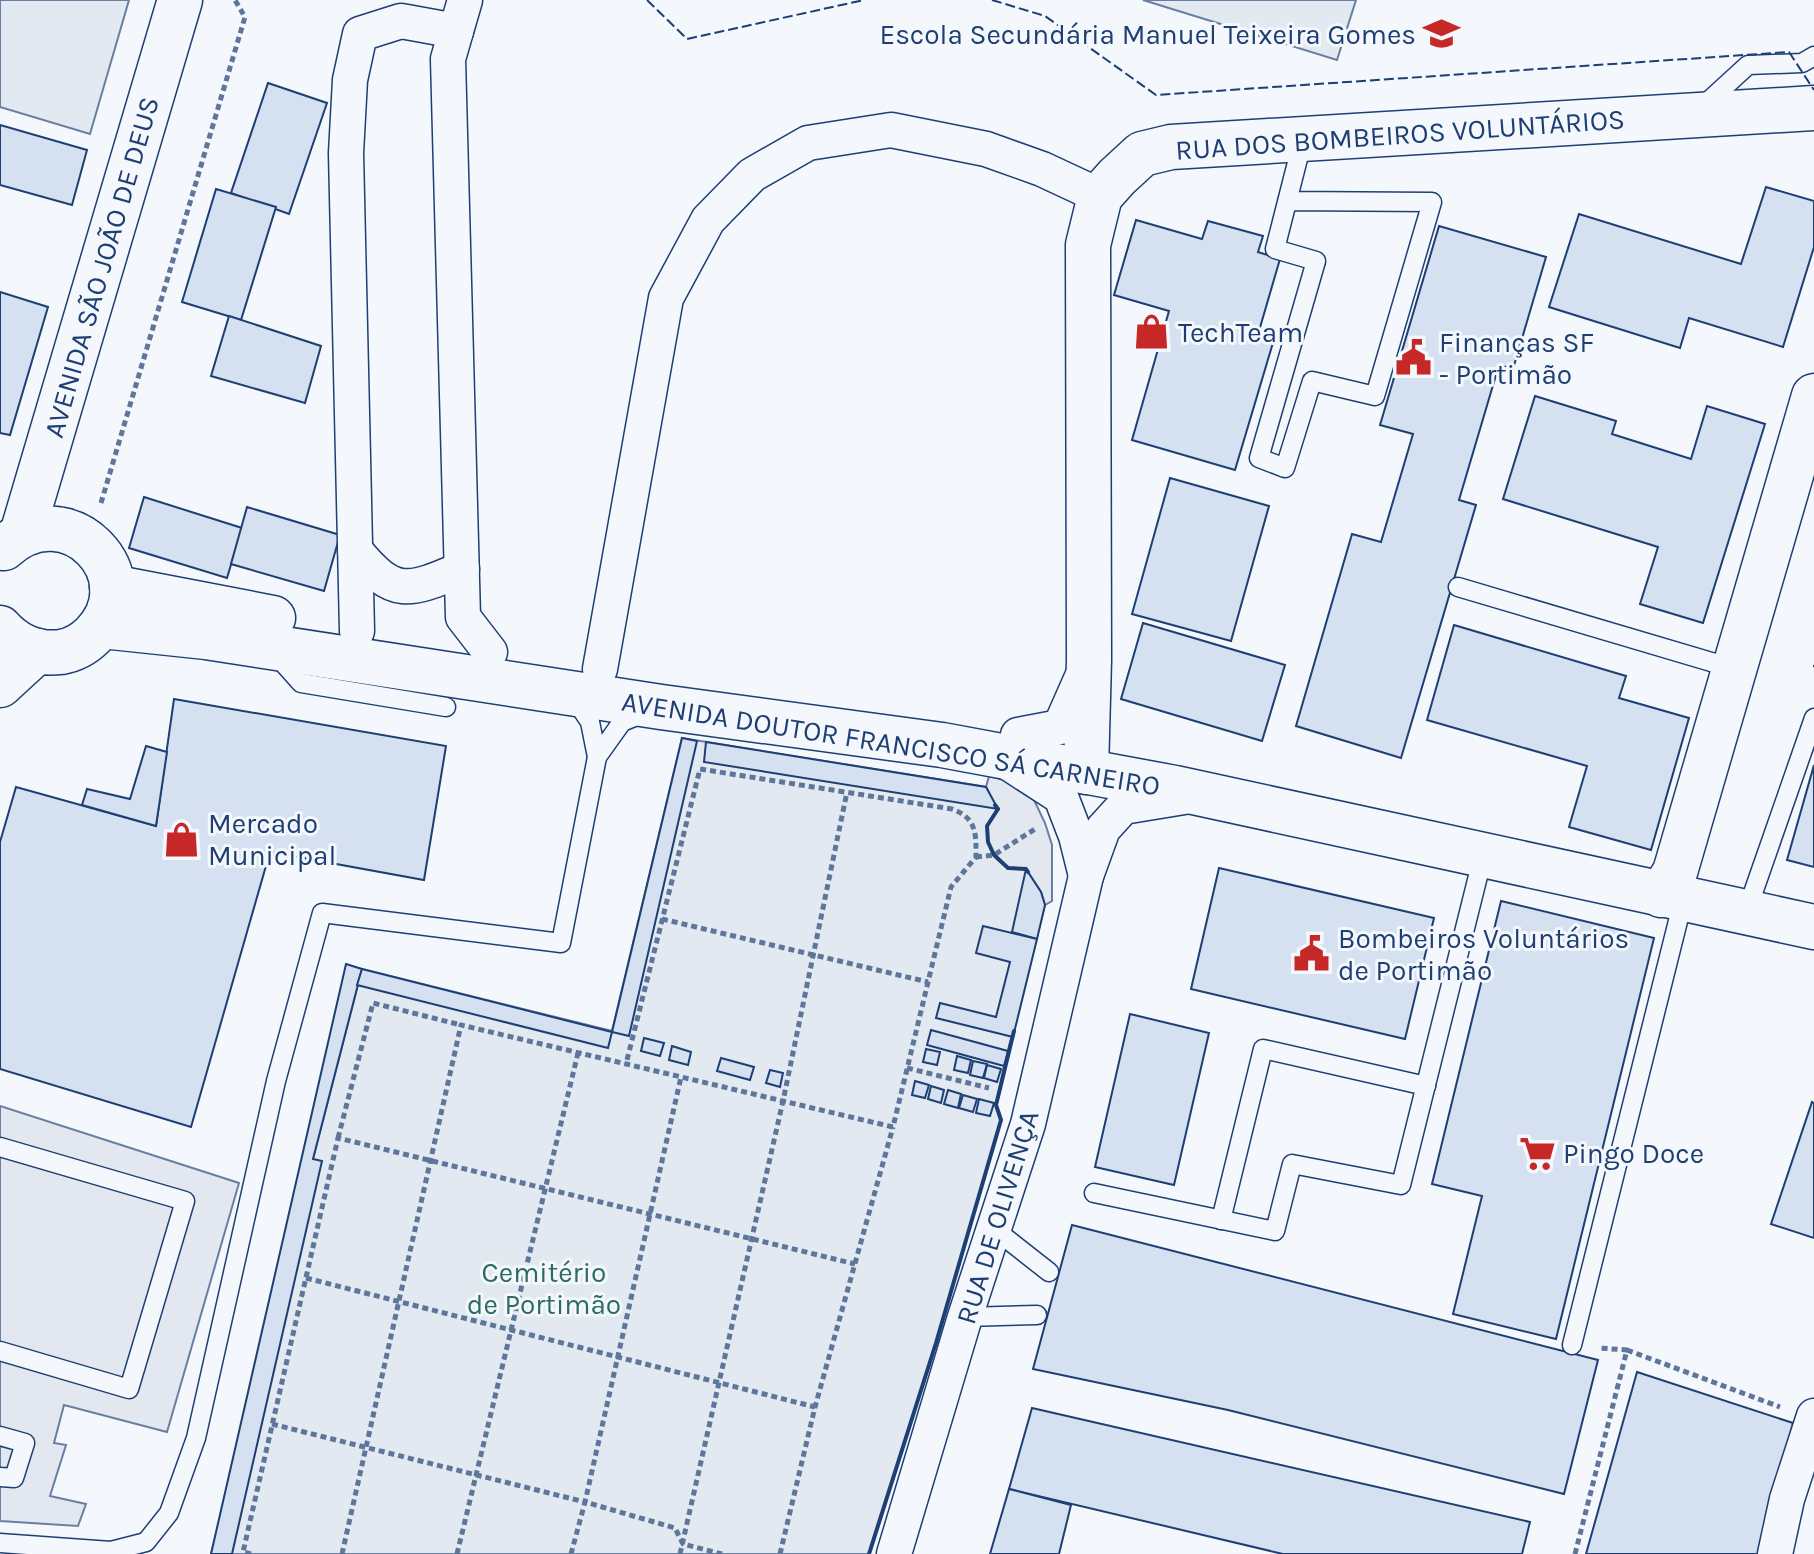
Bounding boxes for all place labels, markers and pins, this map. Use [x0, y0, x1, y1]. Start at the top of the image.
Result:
school or university icon: Escola Secundária Manuel Teixeira Gomes [1423, 15, 1461, 53]
place label: Escola Secundária Manuel Teixeira Gomes [879, 18, 1416, 51]
shop icon: TechTeam [1133, 313, 1171, 351]
place label: TechTeam [1178, 316, 1303, 349]
place label: Finanças SF - Portimão [1439, 326, 1594, 391]
public building icon: Finanças SF - Portimão [1394, 339, 1432, 377]
place label: Mercado Municipal [208, 807, 336, 872]
shop icon: Mercado Municipal [163, 820, 201, 858]
place label: Bombeiros Voluntários de Portimão [1338, 922, 1629, 987]
public building icon: Bombeiros Voluntários de Portimão [1293, 935, 1331, 973]
supermarket icon: Pingo Doce [1518, 1134, 1556, 1172]
place label: Pingo Doce [1563, 1137, 1704, 1170]

